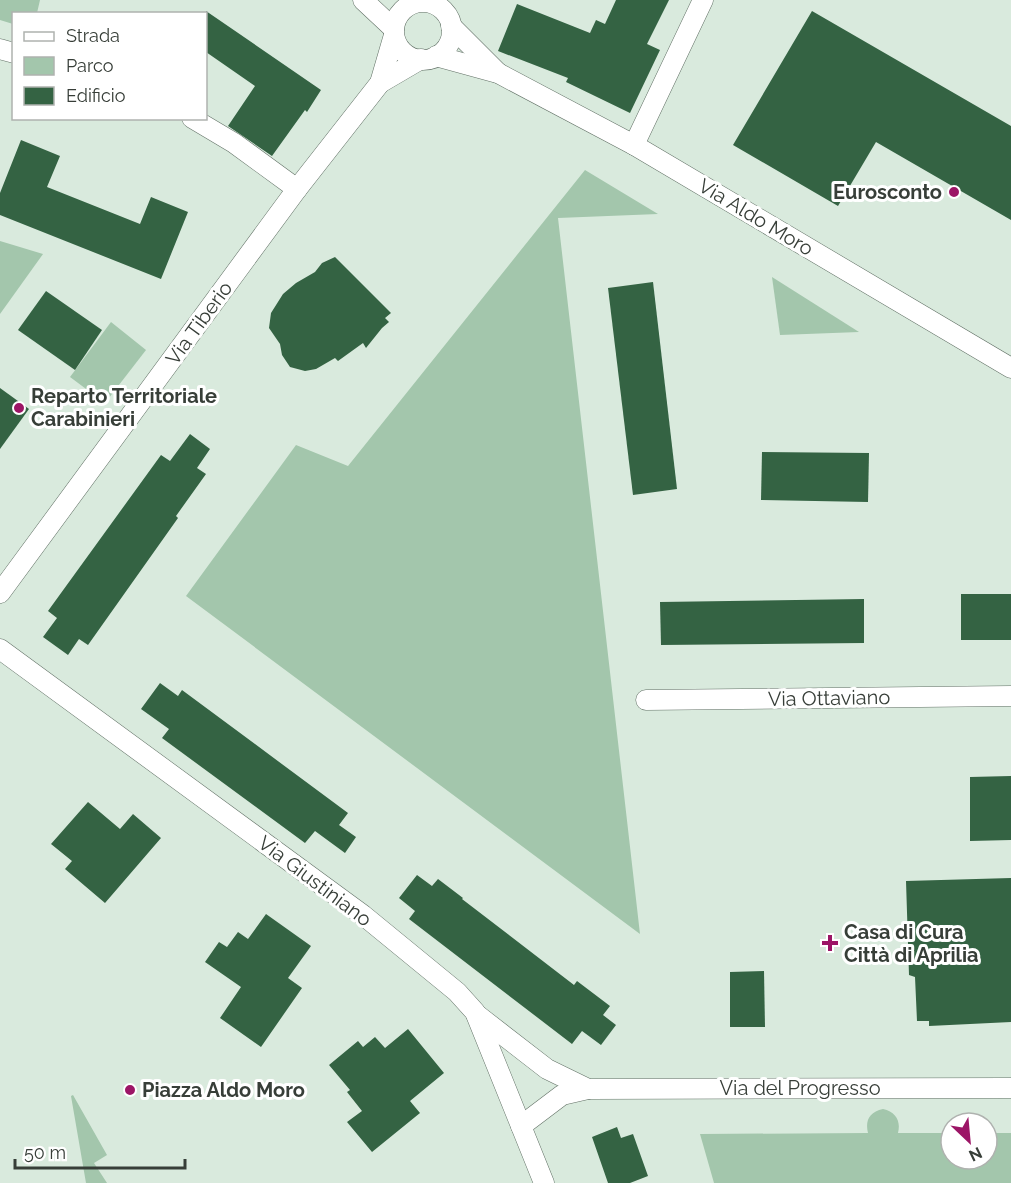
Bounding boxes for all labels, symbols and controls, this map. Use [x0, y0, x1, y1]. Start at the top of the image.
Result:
legend [12, 12, 207, 120]
text: Strada [66, 25, 120, 46]
text: Parco [66, 55, 114, 76]
text: Edificio [66, 85, 126, 106]
street label: Via Aldo Moro [694, 173, 818, 261]
place label: Eurosconto [833, 180, 942, 204]
marker: Eurosconto [947, 185, 961, 199]
street label: Via Tiberio [161, 277, 237, 369]
place label: Reparto Territoriale Carabinieri [31, 384, 217, 431]
marker: Reparto Territoriale Carabinieri [12, 401, 26, 415]
street label: Via Ottaviano [768, 685, 891, 711]
street label: Via Giustiniano [254, 831, 376, 931]
place label: Casa di Cura Città di Aprilia [844, 920, 979, 967]
marker: Casa di Cura Città di Aprilia [821, 934, 839, 952]
street label: Via del Progresso [719, 1076, 881, 1100]
place label: Piazza Aldo Moro [142, 1078, 305, 1102]
marker: Piazza Aldo Moro [123, 1083, 137, 1097]
north arrow [939, 1111, 999, 1171]
scale bar [15, 1132, 184, 1170]
text: 50 m [24, 1142, 66, 1163]
text: N [966, 1143, 985, 1165]

